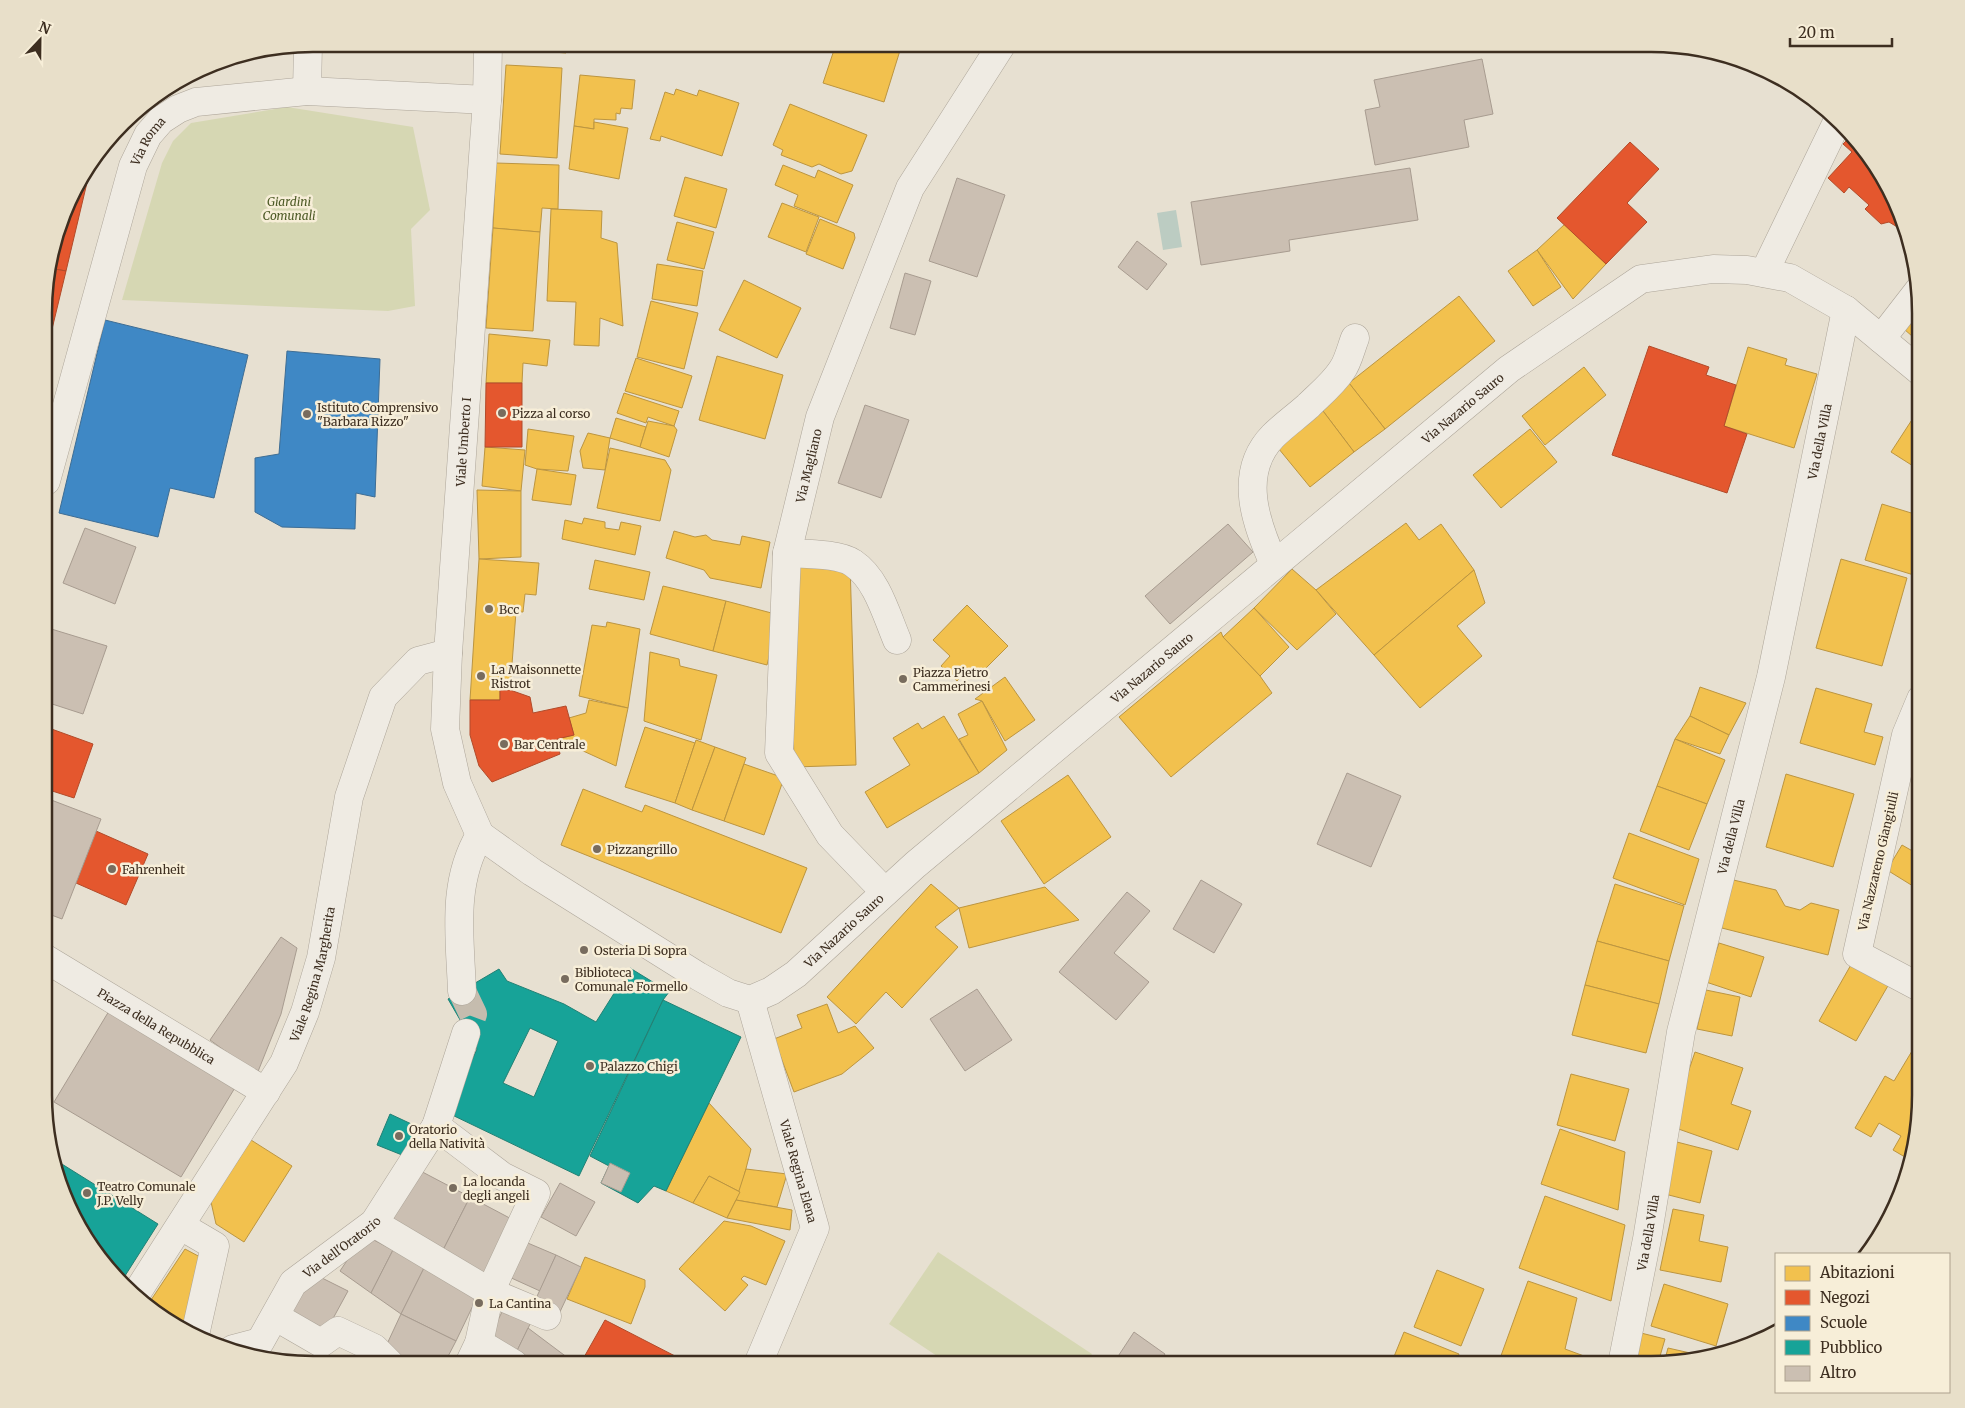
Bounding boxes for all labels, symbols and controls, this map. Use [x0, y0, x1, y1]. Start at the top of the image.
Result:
north arrow [15, 15, 65, 65]
scale bar [1790, 15, 1892, 47]
text: N [36, 18, 53, 38]
text: 20 m [1798, 23, 1835, 42]
street label: Via Roma [127, 113, 169, 169]
park label: Giardini Comunali [262, 194, 316, 223]
street label: Via Nazario Sauro [1418, 369, 1507, 447]
street label: Viale Umberto I [452, 397, 474, 488]
place label: Istituto Comprensivo "Barbara Rizzo" [317, 400, 438, 429]
street label: Via della Villa [1804, 402, 1834, 482]
place label: Pizza al corso [512, 406, 590, 421]
marker: Pizza al corso [496, 407, 508, 419]
marker: Istituto Comprensivo "Barbara Rizzo" [301, 408, 313, 420]
street label: Via Magliano [792, 427, 824, 505]
place label: Bcc [499, 602, 519, 617]
marker: Bcc [483, 603, 495, 615]
street label: Via Nazario Sauro [1107, 629, 1196, 707]
place label: La Maisonnette Ristrot [491, 662, 581, 691]
place label: Piazza Pietro Cammerinesi [913, 665, 991, 694]
marker: La Maisonnette Ristrot [475, 670, 487, 682]
marker: Piazza Pietro Cammerinesi [897, 673, 909, 685]
place label: Bar Centrale [514, 737, 585, 752]
marker: Bar Centrale [498, 738, 510, 750]
street label: Via Nazzareno Giangiulli [1854, 790, 1901, 933]
street label: Via della Villa [1714, 797, 1747, 877]
place label: Pizzangrillo [607, 842, 677, 857]
marker: Pizzangrillo [591, 843, 603, 855]
place label: Fahrenheit [122, 862, 185, 877]
marker: Fahrenheit [106, 863, 118, 875]
street label: Via Nazario Sauro [800, 890, 886, 971]
street label: Viale Regina Margherita [286, 905, 337, 1045]
place label: Osteria Di Sopra [594, 943, 688, 958]
marker: Osteria Di Sopra [578, 944, 590, 956]
place label: Biblioteca Comunale Formello [575, 965, 688, 994]
marker: Biblioteca Comunale Formello [559, 973, 571, 985]
street label: Piazza della Repubblica [95, 985, 218, 1067]
place label: Palazzo Chigi [600, 1059, 678, 1074]
marker: Palazzo Chigi [584, 1060, 596, 1072]
street label: Viale Regina Elena [777, 1117, 821, 1225]
place label: Oratorio della Natività [409, 1122, 486, 1151]
marker: Oratorio della Natività [393, 1130, 405, 1142]
place label: La locanda degli angeli [463, 1174, 530, 1203]
place label: Teatro Comunale J.P. Velly [96, 1179, 195, 1208]
marker: La locanda degli angeli [447, 1182, 459, 1194]
marker: Teatro Comunale J.P. Velly [81, 1187, 93, 1199]
street label: Via della Villa [1633, 1193, 1662, 1273]
street label: Via dell'Oratorio [299, 1214, 384, 1281]
legend [1775, 1253, 1950, 1393]
text: Abitazioni [1819, 1263, 1895, 1282]
text: Negozi [1820, 1288, 1870, 1307]
place label: La Cantina [489, 1296, 552, 1311]
marker: La Cantina [473, 1297, 485, 1309]
text: Scuole [1820, 1313, 1867, 1332]
text: Pubblico [1820, 1338, 1883, 1357]
text: Altro [1819, 1363, 1856, 1382]

